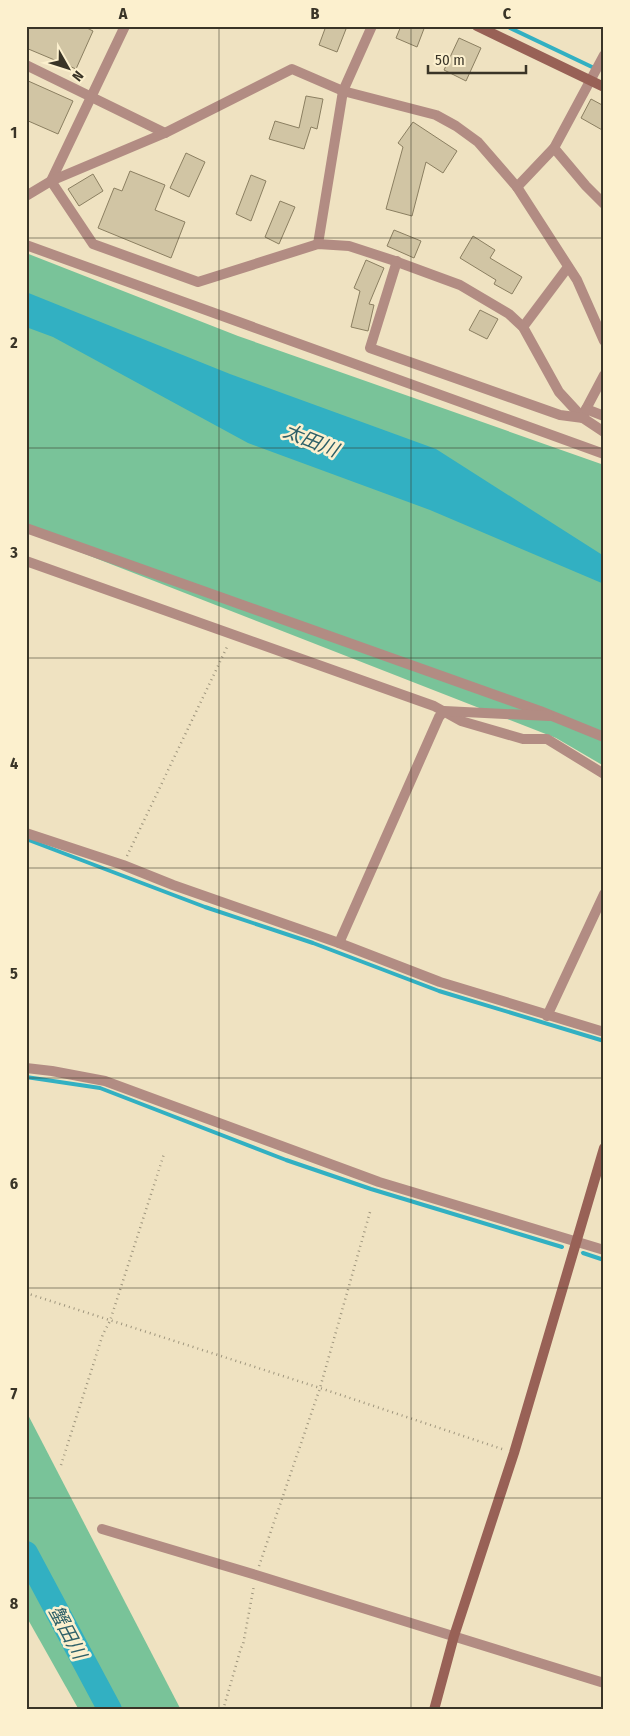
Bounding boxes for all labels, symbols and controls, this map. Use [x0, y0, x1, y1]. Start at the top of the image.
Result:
text: A [118, 4, 128, 23]
text: B [311, 4, 320, 23]
text: C [503, 4, 512, 23]
north arrow [42, 42, 92, 92]
scale bar [428, 42, 525, 74]
text: 50 m [435, 51, 465, 69]
text: N [68, 67, 87, 84]
text: 1 [11, 123, 17, 142]
text: 2 [9, 333, 18, 352]
water label: 太田川 [280, 419, 343, 463]
text: 3 [9, 543, 18, 562]
text: 4 [10, 754, 18, 773]
text: 5 [10, 964, 18, 983]
text: 6 [10, 1174, 18, 1193]
text: 7 [11, 1384, 18, 1403]
text: 8 [10, 1594, 19, 1613]
water label: 蟹田川 [44, 1602, 92, 1665]

